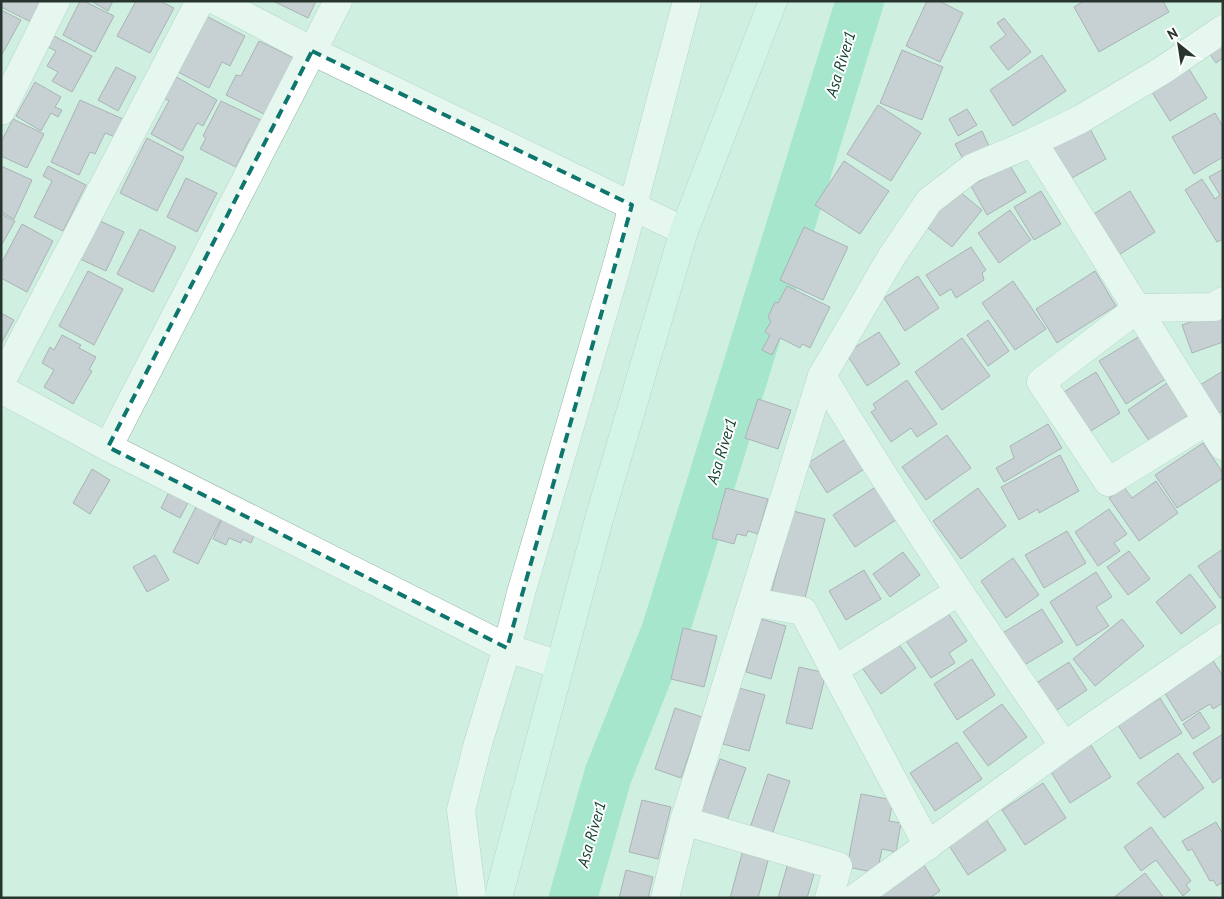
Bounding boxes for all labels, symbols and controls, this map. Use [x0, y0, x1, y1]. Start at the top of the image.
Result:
north arrow [1154, 20, 1204, 70]
text: N [1164, 24, 1181, 44]
water label: Asa River1 [820, 29, 860, 100]
water label: Asa River1 [701, 416, 741, 487]
water label: Asa River1 [572, 799, 610, 870]

